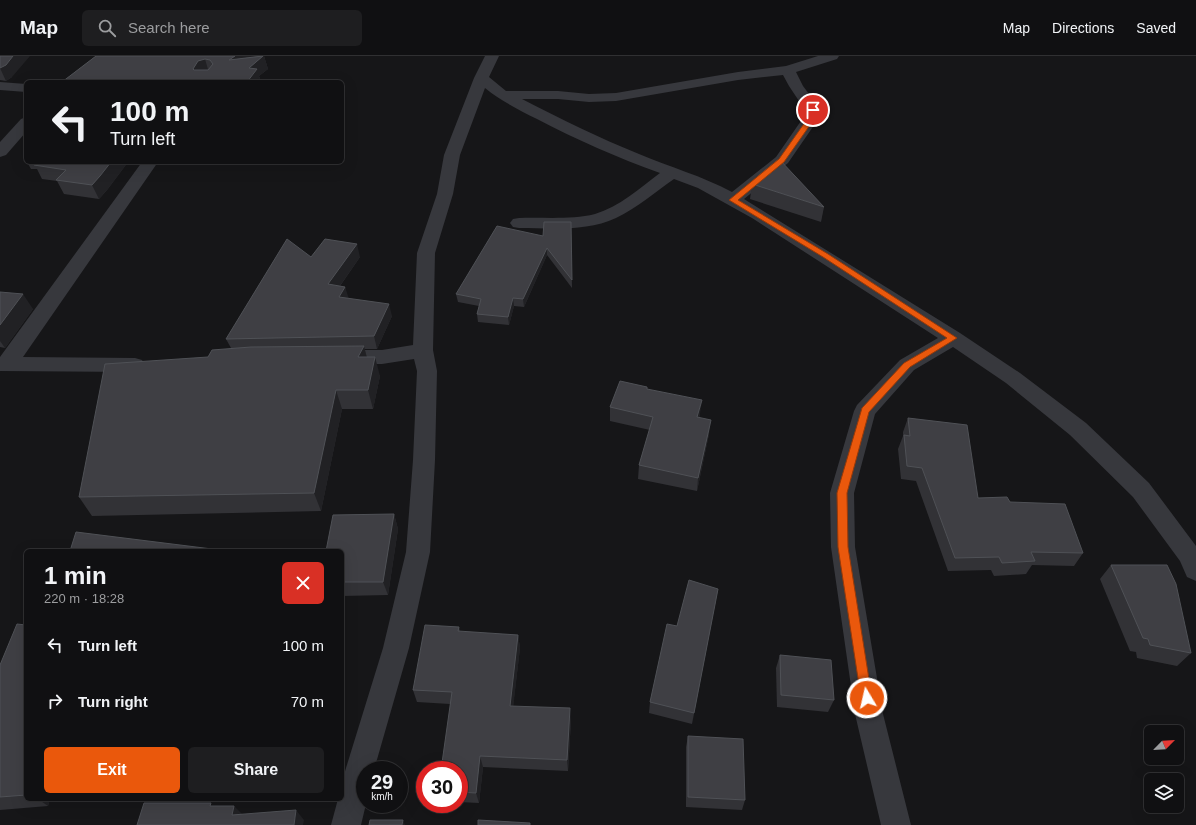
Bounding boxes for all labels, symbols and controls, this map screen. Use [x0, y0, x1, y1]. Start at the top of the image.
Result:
search box [82, 10, 362, 46]
text: Map [20, 17, 58, 38]
icon: search [96, 17, 118, 39]
text: Search here [128, 19, 210, 36]
text: Map [1003, 20, 1030, 36]
text: Directions [1052, 20, 1114, 36]
text: Saved [1136, 20, 1176, 36]
pin [796, 93, 830, 127]
icon: left [44, 96, 96, 148]
text: 100 m [110, 96, 189, 127]
icon: arrive [802, 99, 824, 121]
text: Turn left [110, 129, 175, 149]
text: 1 min [44, 562, 107, 589]
button: close [282, 562, 324, 604]
text: 220 m · 18:28 [44, 591, 124, 606]
icon: left [44, 634, 66, 656]
text: Turn left [78, 637, 137, 654]
text: 100 m [282, 637, 324, 654]
position arrow [846, 677, 888, 719]
icon: right [44, 690, 66, 712]
text: Turn right [78, 693, 148, 710]
text: 70 m [291, 693, 324, 710]
north arrow [1144, 725, 1184, 765]
map controls [1144, 725, 1184, 813]
button: Exit [44, 747, 180, 793]
button: Share [188, 747, 324, 793]
speed limit sign: 30 [416, 761, 468, 813]
text: 29 [371, 771, 393, 793]
button: layers [1144, 773, 1184, 813]
text: km/h [371, 791, 393, 802]

